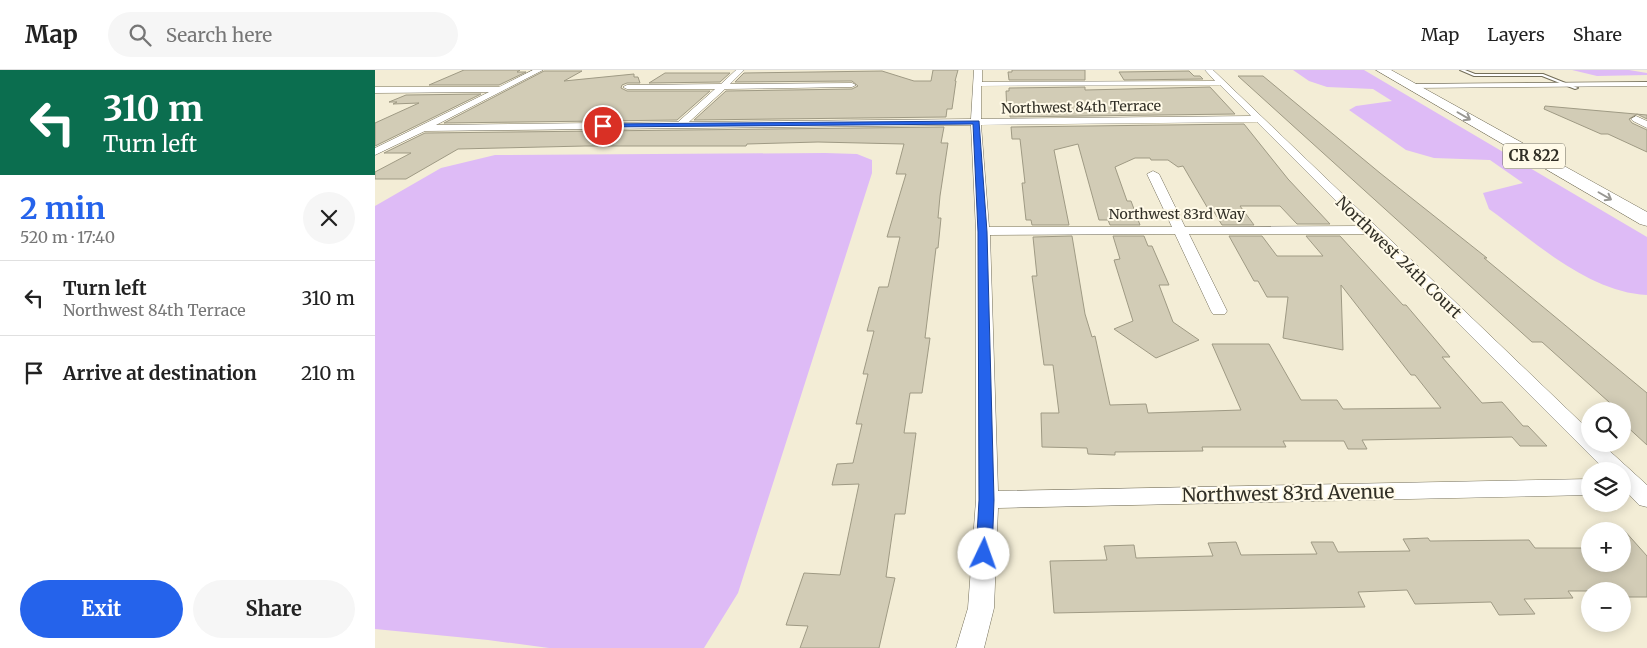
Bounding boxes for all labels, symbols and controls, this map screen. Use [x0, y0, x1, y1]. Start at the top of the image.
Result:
search box [108, 12, 458, 57]
text: Map [25, 19, 78, 50]
icon: search [126, 21, 154, 49]
text: Search here [166, 23, 272, 47]
text: Map [1421, 23, 1459, 46]
text: Layers [1487, 23, 1545, 46]
text: Share [1573, 23, 1622, 46]
text: 310 m [103, 87, 203, 131]
icon: left [20, 90, 85, 155]
street label: Northwest 84th Terrace [1001, 97, 1161, 117]
pin [582, 105, 624, 147]
one-way arrow [1456, 111, 1470, 121]
icon: arrive [589, 112, 617, 140]
text: Turn left [103, 130, 197, 158]
road number: CR 822 [1503, 144, 1565, 168]
text: 2 min [20, 189, 105, 227]
one-way arrow [1597, 191, 1612, 201]
button: close [303, 192, 355, 244]
street label: Northwest 24th Court [1332, 192, 1467, 323]
street label: Northwest 83rd Way [1109, 205, 1246, 223]
text: 520 m · 17:40 [20, 227, 115, 247]
text: Turn left [63, 276, 147, 300]
icon: left [20, 284, 48, 312]
text: 310 m [302, 286, 355, 310]
text: Northwest 84th Terrace [63, 300, 246, 320]
icon: arrive [20, 359, 48, 387]
text: Arrive at destination [63, 361, 257, 385]
text: 210 m [301, 361, 355, 385]
map controls [1581, 402, 1631, 632]
button: search [1581, 402, 1631, 452]
button: layers [1581, 462, 1631, 512]
street label: Northwest 83rd Avenue [1181, 479, 1395, 507]
button: + [1581, 522, 1631, 572]
position arrow [957, 527, 1009, 579]
button: Exit [20, 580, 183, 638]
button: Share [193, 580, 355, 638]
button: − [1581, 582, 1631, 632]

